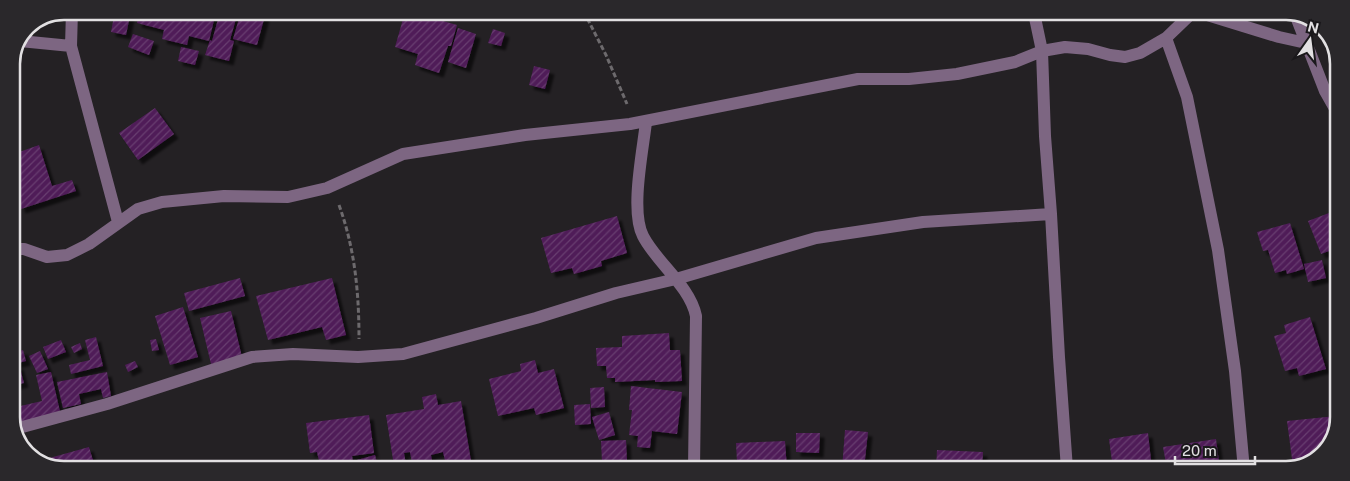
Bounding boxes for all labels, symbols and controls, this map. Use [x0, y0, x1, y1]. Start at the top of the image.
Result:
north arrow [1285, 15, 1335, 65]
text: N [1306, 18, 1320, 36]
scale bar [1175, 434, 1255, 466]
text: 20 m [1182, 442, 1217, 459]

